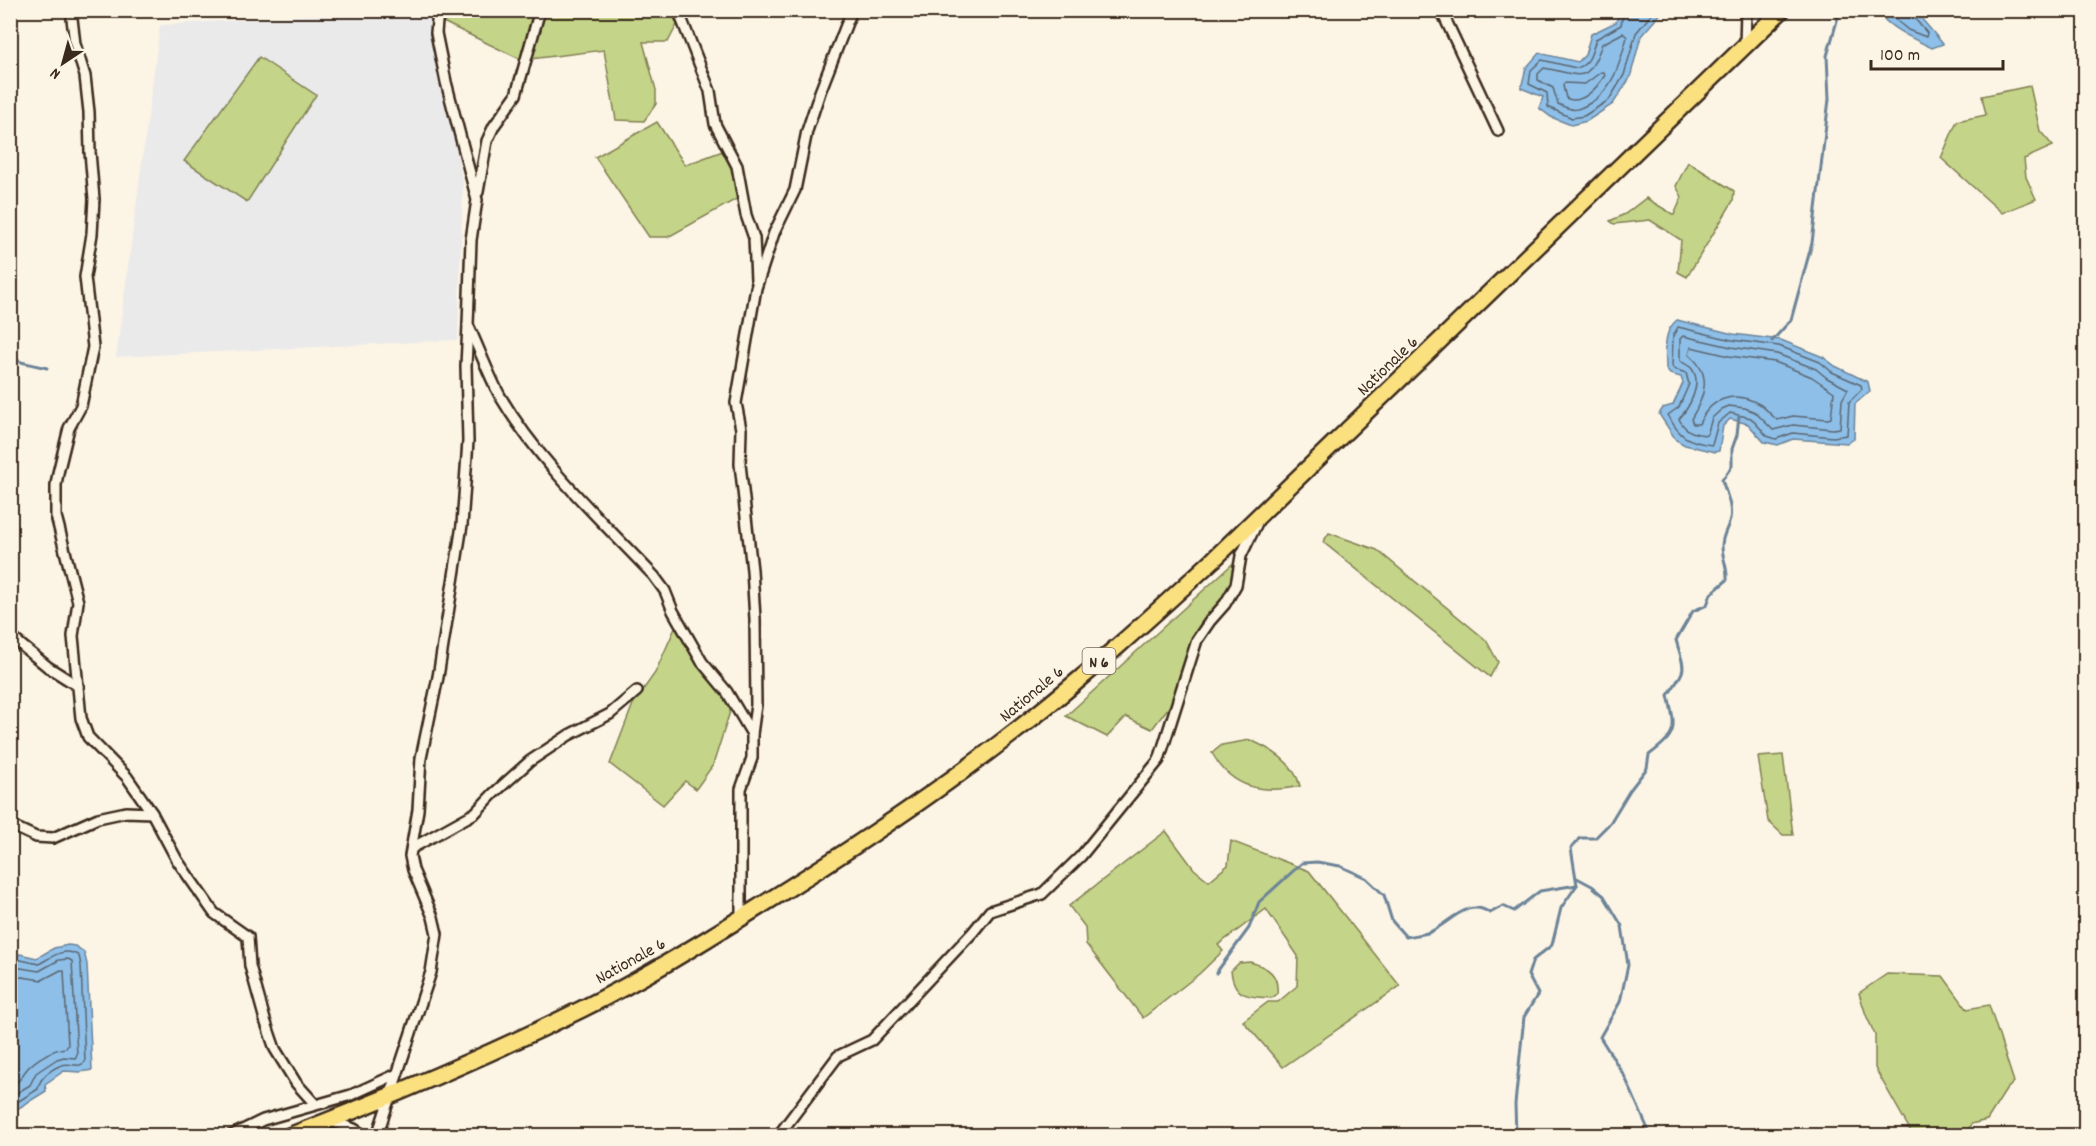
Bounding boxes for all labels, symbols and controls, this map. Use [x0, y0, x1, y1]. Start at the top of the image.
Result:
north arrow [33, 33, 93, 93]
scale bar [1871, 33, 2003, 71]
text: 100 m [1880, 44, 1920, 69]
text: N [46, 61, 66, 85]
street label: Nationale 6 [1352, 331, 1425, 403]
road number: N 6 [1082, 648, 1116, 674]
street label: Nationale 6 [995, 661, 1070, 729]
street label: Nationale 6 [591, 933, 671, 992]

